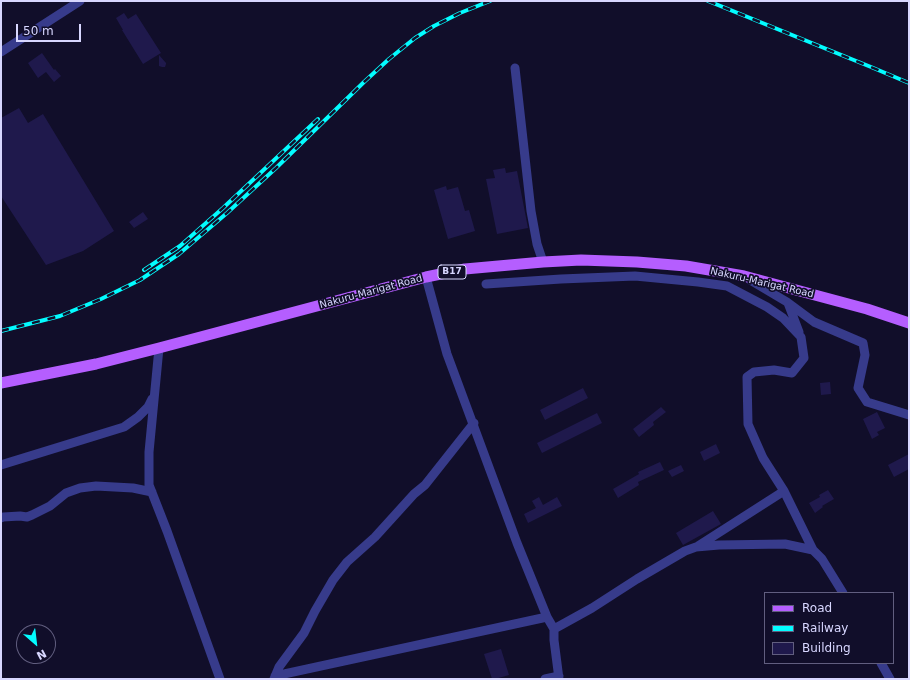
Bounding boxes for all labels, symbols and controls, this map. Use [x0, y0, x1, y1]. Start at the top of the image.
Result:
scale bar [18, 16, 83, 42]
text: 50 m [23, 24, 54, 38]
road number: B17 [438, 265, 466, 279]
street label: Nakuru-Marigat Road [709, 265, 815, 301]
street label: Nakuru-Marigat Road [318, 273, 424, 311]
legend [764, 592, 894, 664]
text: Road [802, 601, 832, 615]
text: Railway [802, 621, 848, 635]
north arrow [16, 624, 56, 664]
text: Building [802, 641, 851, 655]
text: N [34, 646, 49, 662]

